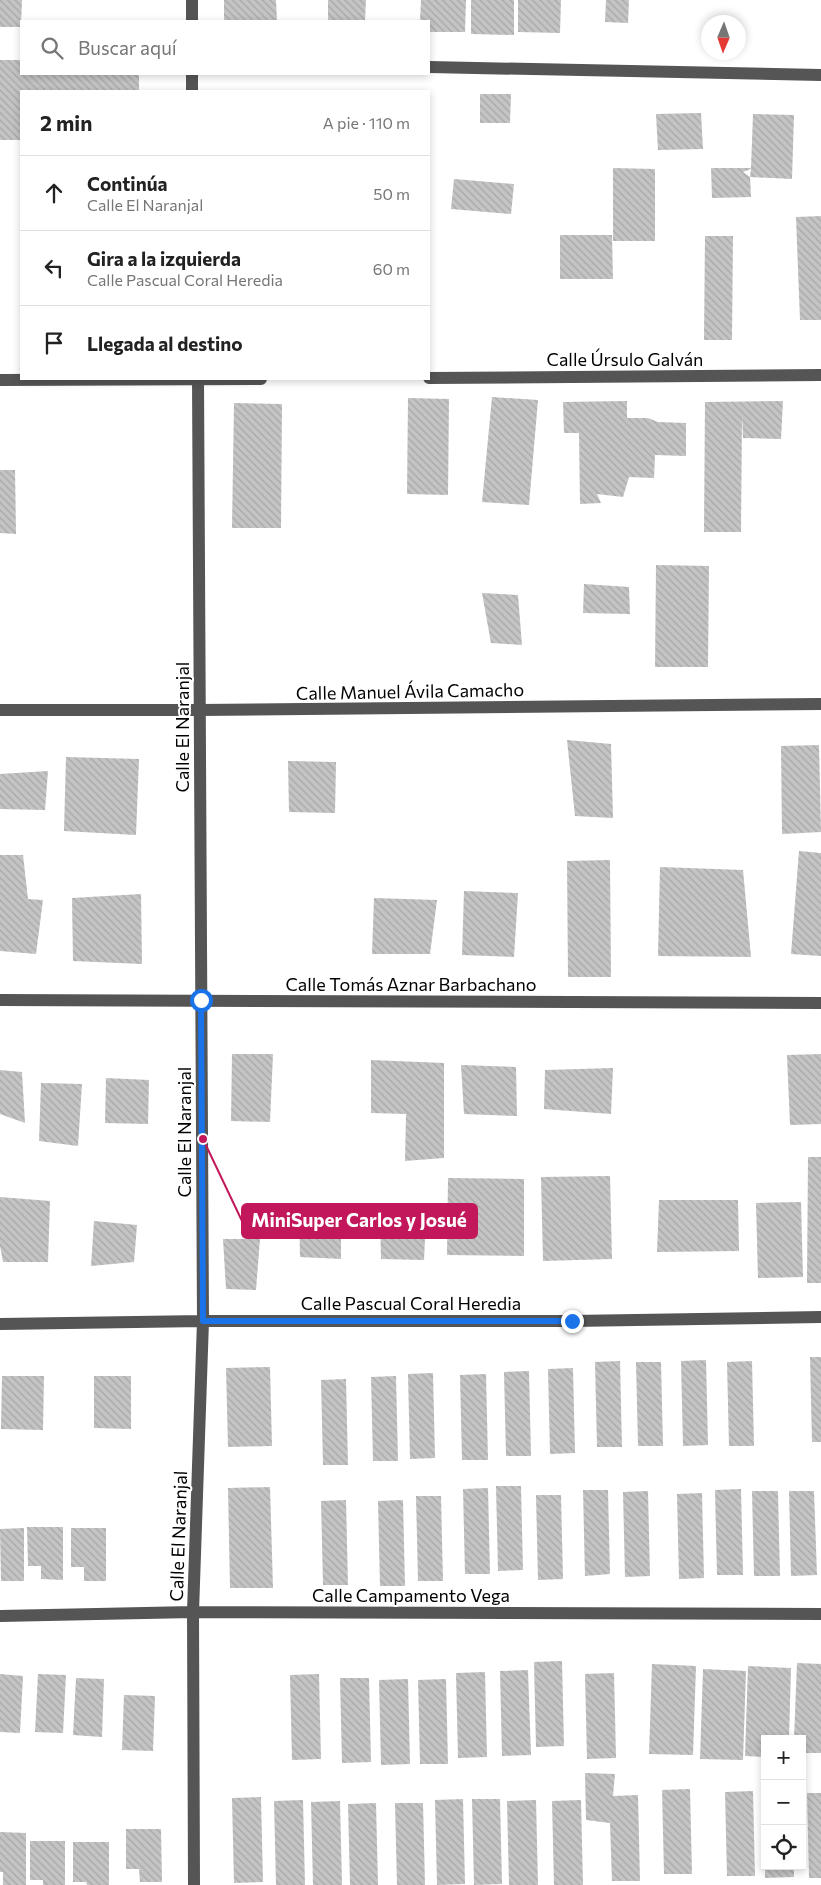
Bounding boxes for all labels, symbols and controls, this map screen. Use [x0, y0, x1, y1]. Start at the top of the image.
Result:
north arrow [701, 15, 746, 60]
search box [20, 20, 430, 75]
icon: search [38, 34, 66, 62]
text: Buscar aquí [78, 36, 177, 59]
text: 2 min [40, 110, 92, 135]
text: A pie · 110 m [323, 113, 410, 132]
text: Continúa [87, 172, 168, 195]
icon: ahead [40, 179, 68, 207]
text: 50 m [373, 184, 410, 203]
text: Calle El Naranjal [87, 195, 203, 214]
text: Gira a la izquierda [87, 247, 241, 270]
icon: left [40, 254, 68, 282]
text: 60 m [373, 259, 410, 278]
text: Calle Pascual Coral Heredia [87, 270, 283, 289]
icon: arrive [40, 329, 68, 357]
text: Llegada al destino [87, 332, 243, 355]
street label: Calle Úrsulo Galván [547, 348, 703, 370]
street label: Calle El Naranjal [171, 662, 193, 792]
street label: Calle Manuel Ávila Camacho [296, 678, 524, 704]
street label: Calle Tomás Aznar Barbachano [285, 973, 537, 995]
route start [190, 989, 213, 1012]
street label: Calle El Naranjal [173, 1067, 195, 1197]
callout: MiniSuper Carlos y Josué [242, 1204, 477, 1238]
text: MiniSuper Carlos y Josué [251, 1208, 467, 1231]
street label: Calle Pascual Coral Heredia [301, 1292, 521, 1314]
route end [561, 1310, 584, 1333]
street label: Calle El Naranjal [165, 1470, 191, 1602]
street label: Calle Campamento Vega [312, 1584, 510, 1606]
map controls [761, 1735, 806, 1870]
button: + [761, 1735, 806, 1780]
button: − [761, 1780, 806, 1825]
button: locate [761, 1825, 806, 1870]

